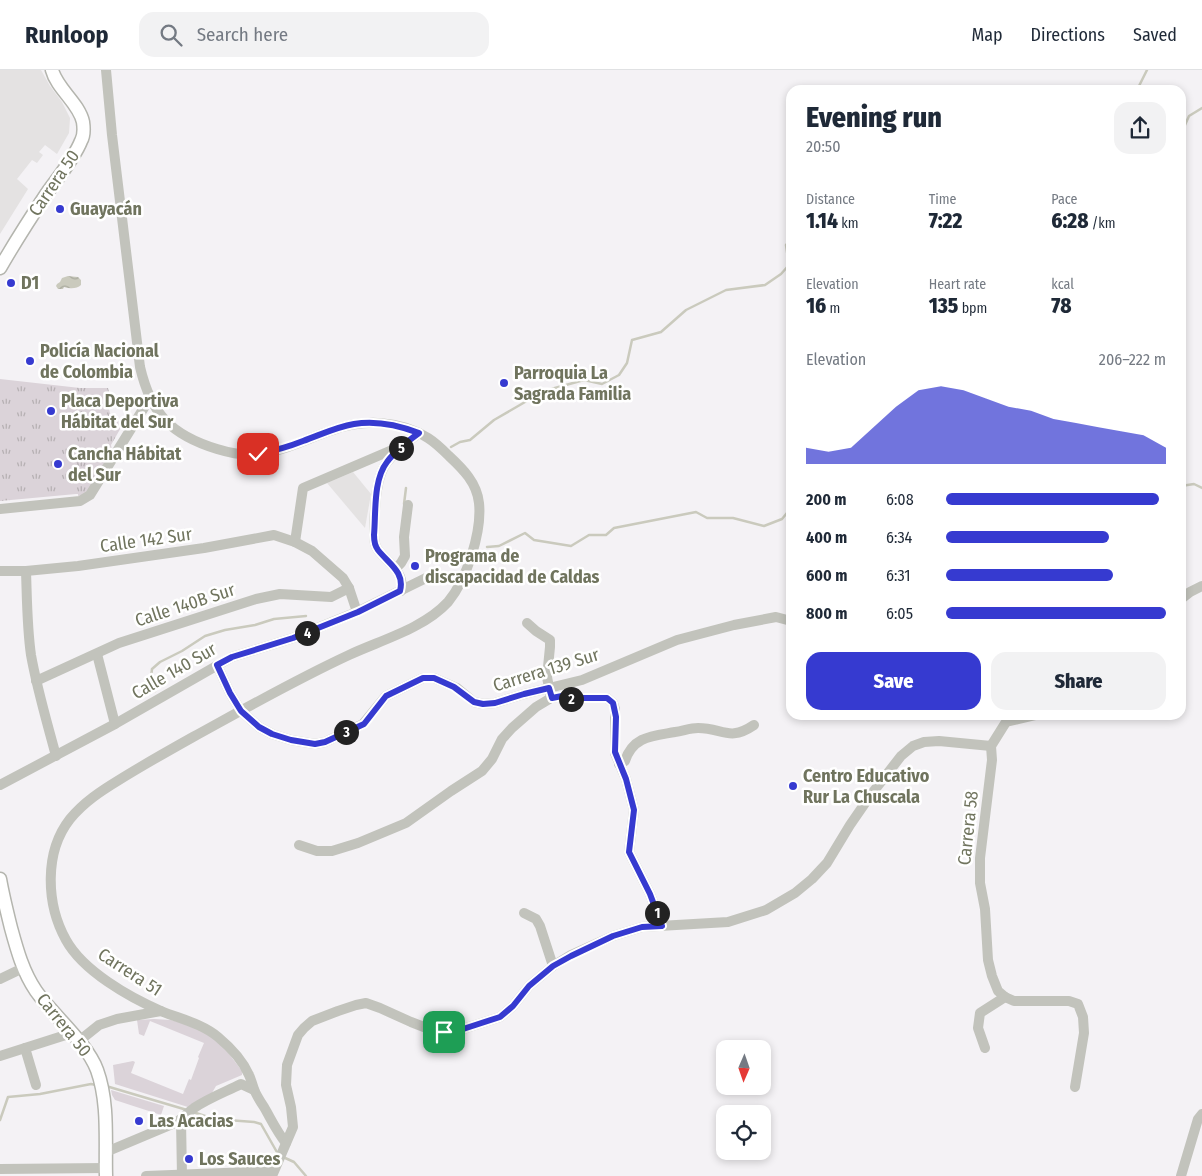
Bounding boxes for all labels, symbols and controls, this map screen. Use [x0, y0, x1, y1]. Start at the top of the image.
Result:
search box [139, 12, 489, 57]
text: Runloop [25, 21, 109, 49]
icon: search [157, 21, 185, 49]
text: Search here [197, 23, 288, 46]
text: Map [971, 24, 1003, 46]
text: Directions [1031, 24, 1105, 46]
text: Saved [1133, 24, 1177, 46]
text: Evening run [806, 101, 942, 134]
button: share [1114, 102, 1166, 154]
text: 20:50 [806, 137, 841, 156]
street label: Carrera 50 [24, 146, 84, 220]
text: Distance [806, 191, 855, 208]
text: Time [929, 191, 956, 208]
text: Pace [1051, 191, 1077, 208]
place label: Guayacán [70, 198, 142, 220]
marker: Guayacán [54, 203, 66, 215]
text: 1.14 [806, 208, 838, 234]
text: 7:22 [929, 208, 962, 234]
text: 6:28 [1051, 208, 1089, 234]
text: km [838, 215, 859, 232]
text: /km [1089, 215, 1116, 232]
place label: D1 [21, 272, 39, 294]
text: Elevation [806, 276, 859, 293]
text: Heart rate [929, 276, 986, 293]
text: kcal [1051, 276, 1074, 293]
marker: D1 [5, 277, 17, 289]
text: 16 [806, 293, 826, 319]
text: 135 [929, 293, 958, 319]
text: 78 [1051, 293, 1071, 319]
text: m [826, 300, 840, 317]
text: bpm [958, 300, 987, 317]
place label: Policía Nacional de Colombia [40, 340, 159, 383]
text: Elevation [806, 350, 866, 369]
text: 206–222 m [1099, 350, 1166, 369]
marker: Policía Nacional de Colombia [24, 355, 36, 367]
place label: Parroquia La Sagrada Familia [514, 362, 631, 405]
marker: Parroquia La Sagrada Familia [498, 377, 510, 389]
place label: Placa Deportiva Hábitat del Sur [61, 390, 179, 433]
marker: Placa Deportiva Hábitat del Sur [45, 405, 57, 417]
pin [237, 433, 279, 475]
pin: 5 [388, 436, 414, 460]
icon: check [244, 440, 272, 468]
text: 5 [398, 440, 405, 457]
place label: Cancha Hábitat del Sur [68, 443, 182, 486]
marker: Cancha Hábitat del Sur [52, 458, 64, 470]
text: 200 m [806, 490, 846, 509]
text: 6:08 [886, 490, 914, 509]
street label: Calle 142 Sur [99, 523, 194, 557]
text: 400 m [806, 528, 847, 547]
text: 6:34 [886, 528, 912, 547]
place label: Programa de discapacidad de Caldas [425, 545, 600, 588]
marker: Programa de discapacidad de Caldas [409, 560, 421, 572]
text: 600 m [806, 566, 847, 585]
text: 6:31 [886, 566, 911, 585]
street label: Calle 140B Sur [132, 578, 239, 632]
text: 800 m [806, 604, 847, 623]
text: 6:05 [886, 604, 913, 623]
pin: 4 [294, 620, 320, 646]
text: 4 [304, 625, 311, 642]
street label: Calle 140 Sur [128, 638, 221, 704]
street label: Carrera 139 Sur [490, 643, 603, 697]
button: Save [806, 652, 981, 710]
button: Share [991, 652, 1166, 710]
pin: 2 [558, 686, 584, 712]
text: 2 [568, 691, 575, 708]
pin: 3 [334, 720, 358, 744]
text: 3 [343, 724, 350, 741]
place label: Centro Educativo Rur La Chuscala [803, 765, 930, 808]
marker: Centro Educativo Rur La Chuscala [787, 780, 799, 792]
street label: Carrera 58 [953, 790, 983, 866]
pin: 1 [644, 900, 670, 926]
text: 1 [655, 905, 660, 922]
street label: Carrera 51 [94, 943, 166, 1001]
street label: Carrera 50 [32, 989, 96, 1061]
pin [423, 1011, 465, 1053]
icon: arrive [430, 1018, 458, 1046]
north arrow [716, 1040, 771, 1095]
map controls [716, 1040, 771, 1160]
button: locate [716, 1105, 771, 1160]
place label: Las Acacias [149, 1110, 234, 1132]
marker: Las Acacias [133, 1115, 145, 1127]
place label: Los Sauces [199, 1148, 280, 1170]
marker: Los Sauces [183, 1153, 195, 1165]

